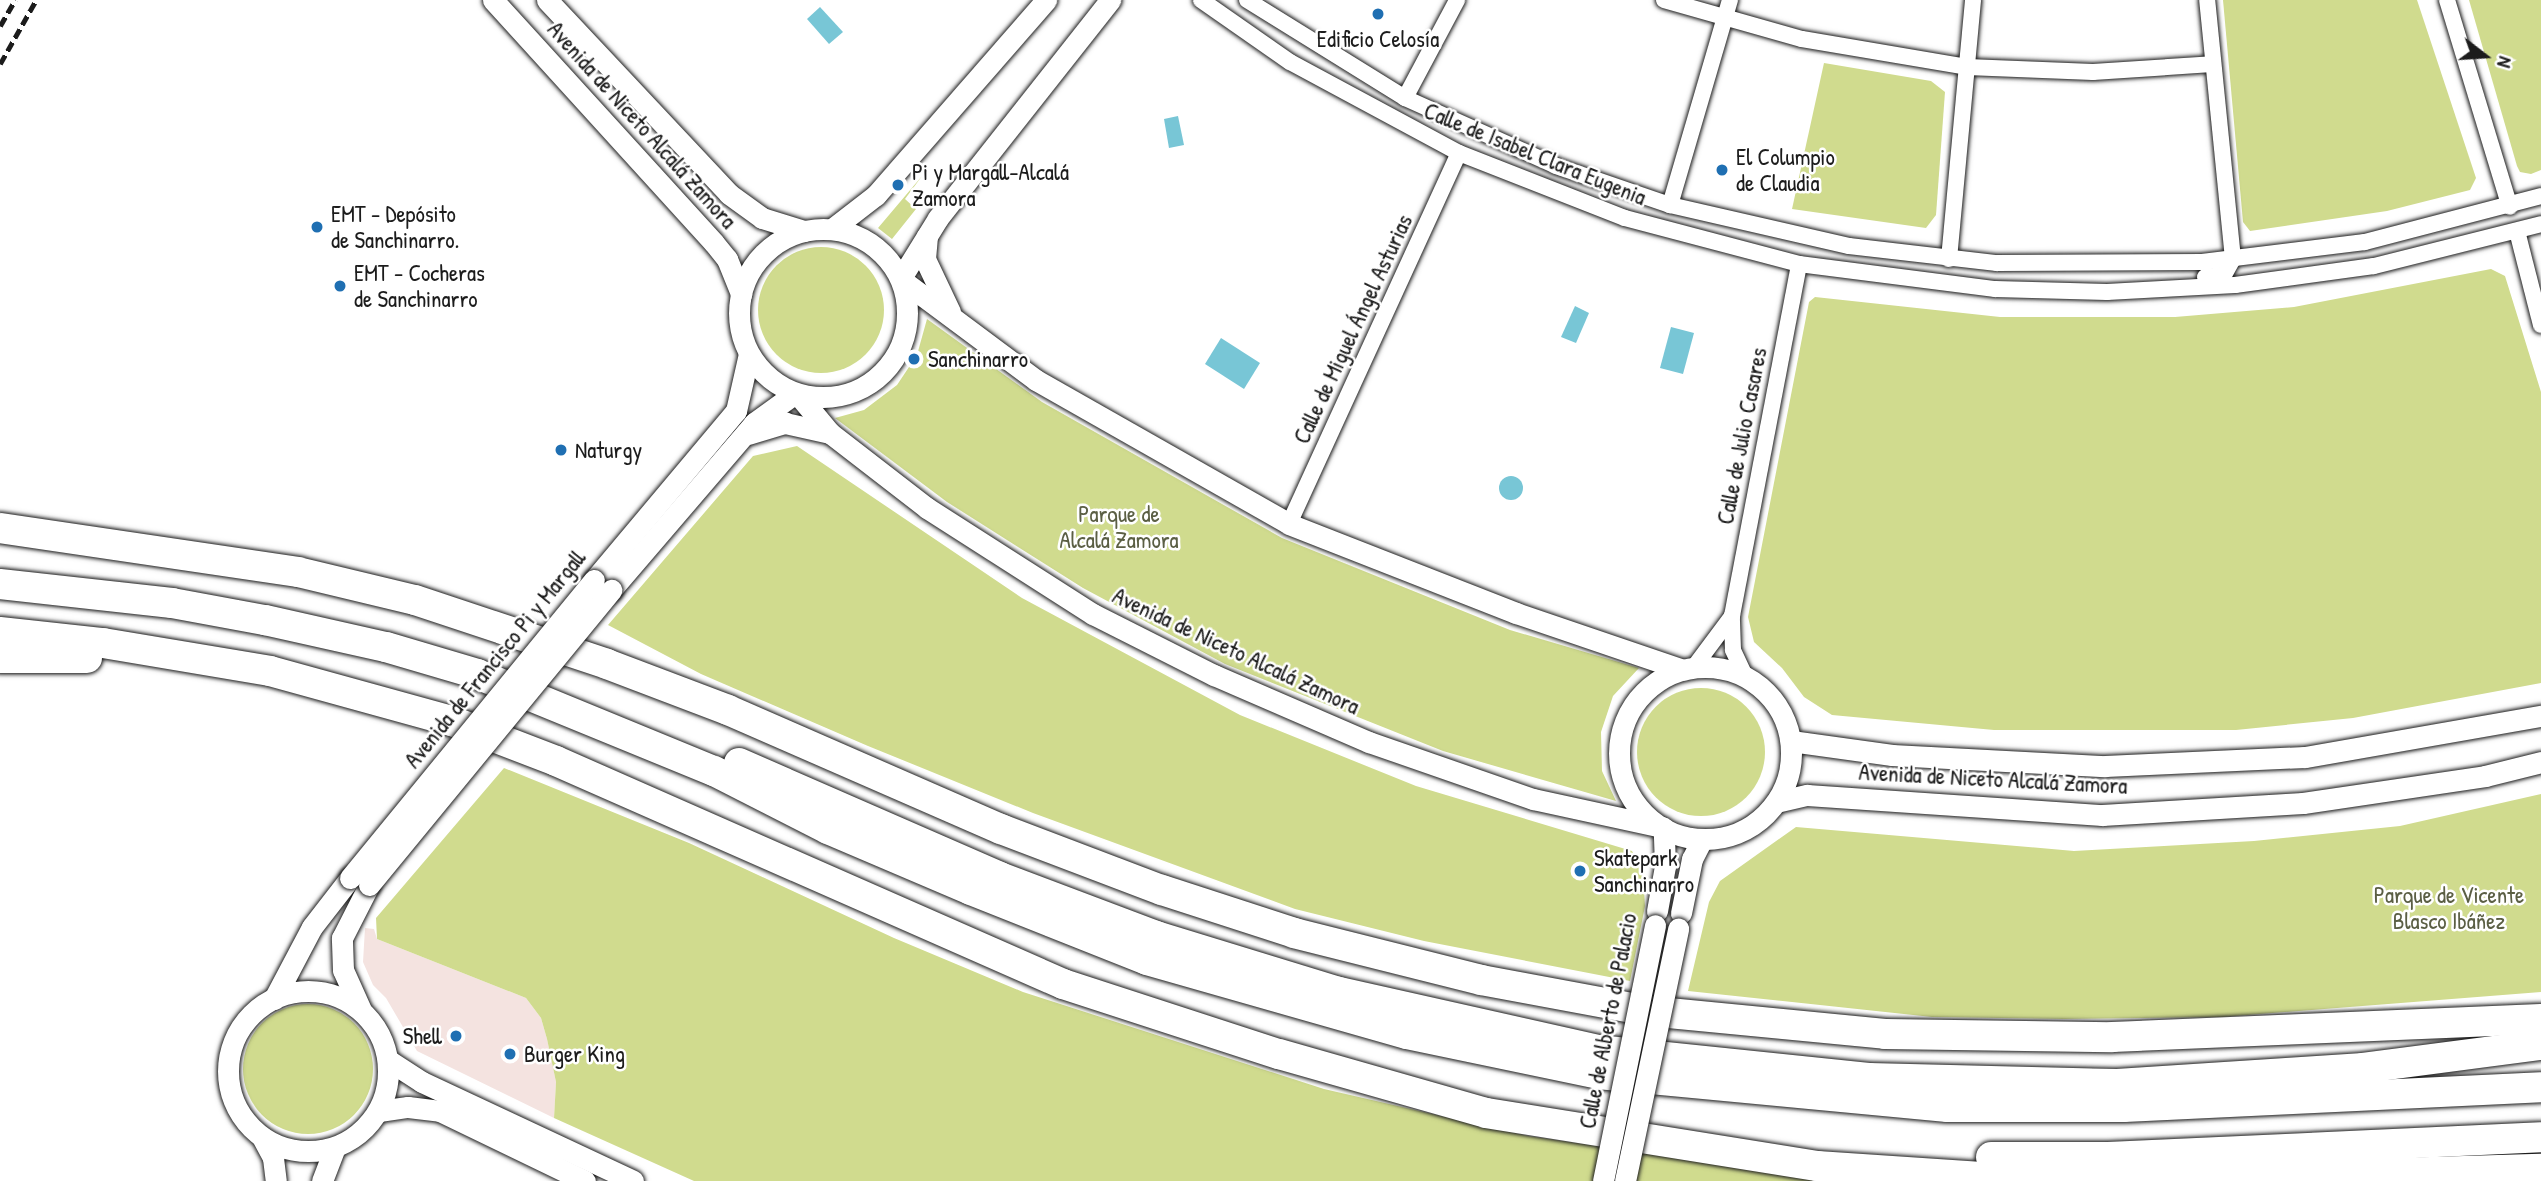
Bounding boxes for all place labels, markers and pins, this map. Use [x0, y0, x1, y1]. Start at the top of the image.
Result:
marker: Edificio Celosía [1370, 6, 1386, 22]
place label: Edificio Celosía [1317, 25, 1439, 53]
place label: El Columpio de Claudia [1736, 143, 1835, 197]
place label: Pi y Margall-Alcalá Zamora [912, 158, 1069, 212]
marker: El Columpio de Claudia [1714, 162, 1730, 178]
marker: Pi y Margall-Alcalá Zamora [890, 177, 906, 193]
place label: EMT - Depósito de Sanchinarro. [331, 200, 459, 254]
marker: EMT - Depósito de Sanchinarro. [309, 219, 325, 235]
place label: EMT - Cocheras de Sanchinarro [354, 259, 485, 313]
marker: EMT - Cocheras de Sanchinarro [332, 278, 348, 294]
place label: Sanchinarro [928, 345, 1028, 373]
marker: Sanchinarro [906, 351, 922, 367]
place label: Naturgy [575, 436, 642, 464]
marker: Naturgy [553, 442, 569, 458]
place label: Skatepark Sanchinarro [1594, 844, 1694, 898]
marker: Skatepark Sanchinarro [1572, 863, 1588, 879]
place label: Shell [403, 1022, 442, 1050]
marker: Shell [448, 1028, 464, 1044]
place label: Burger King [524, 1040, 625, 1068]
marker: Burger King [502, 1046, 518, 1062]

